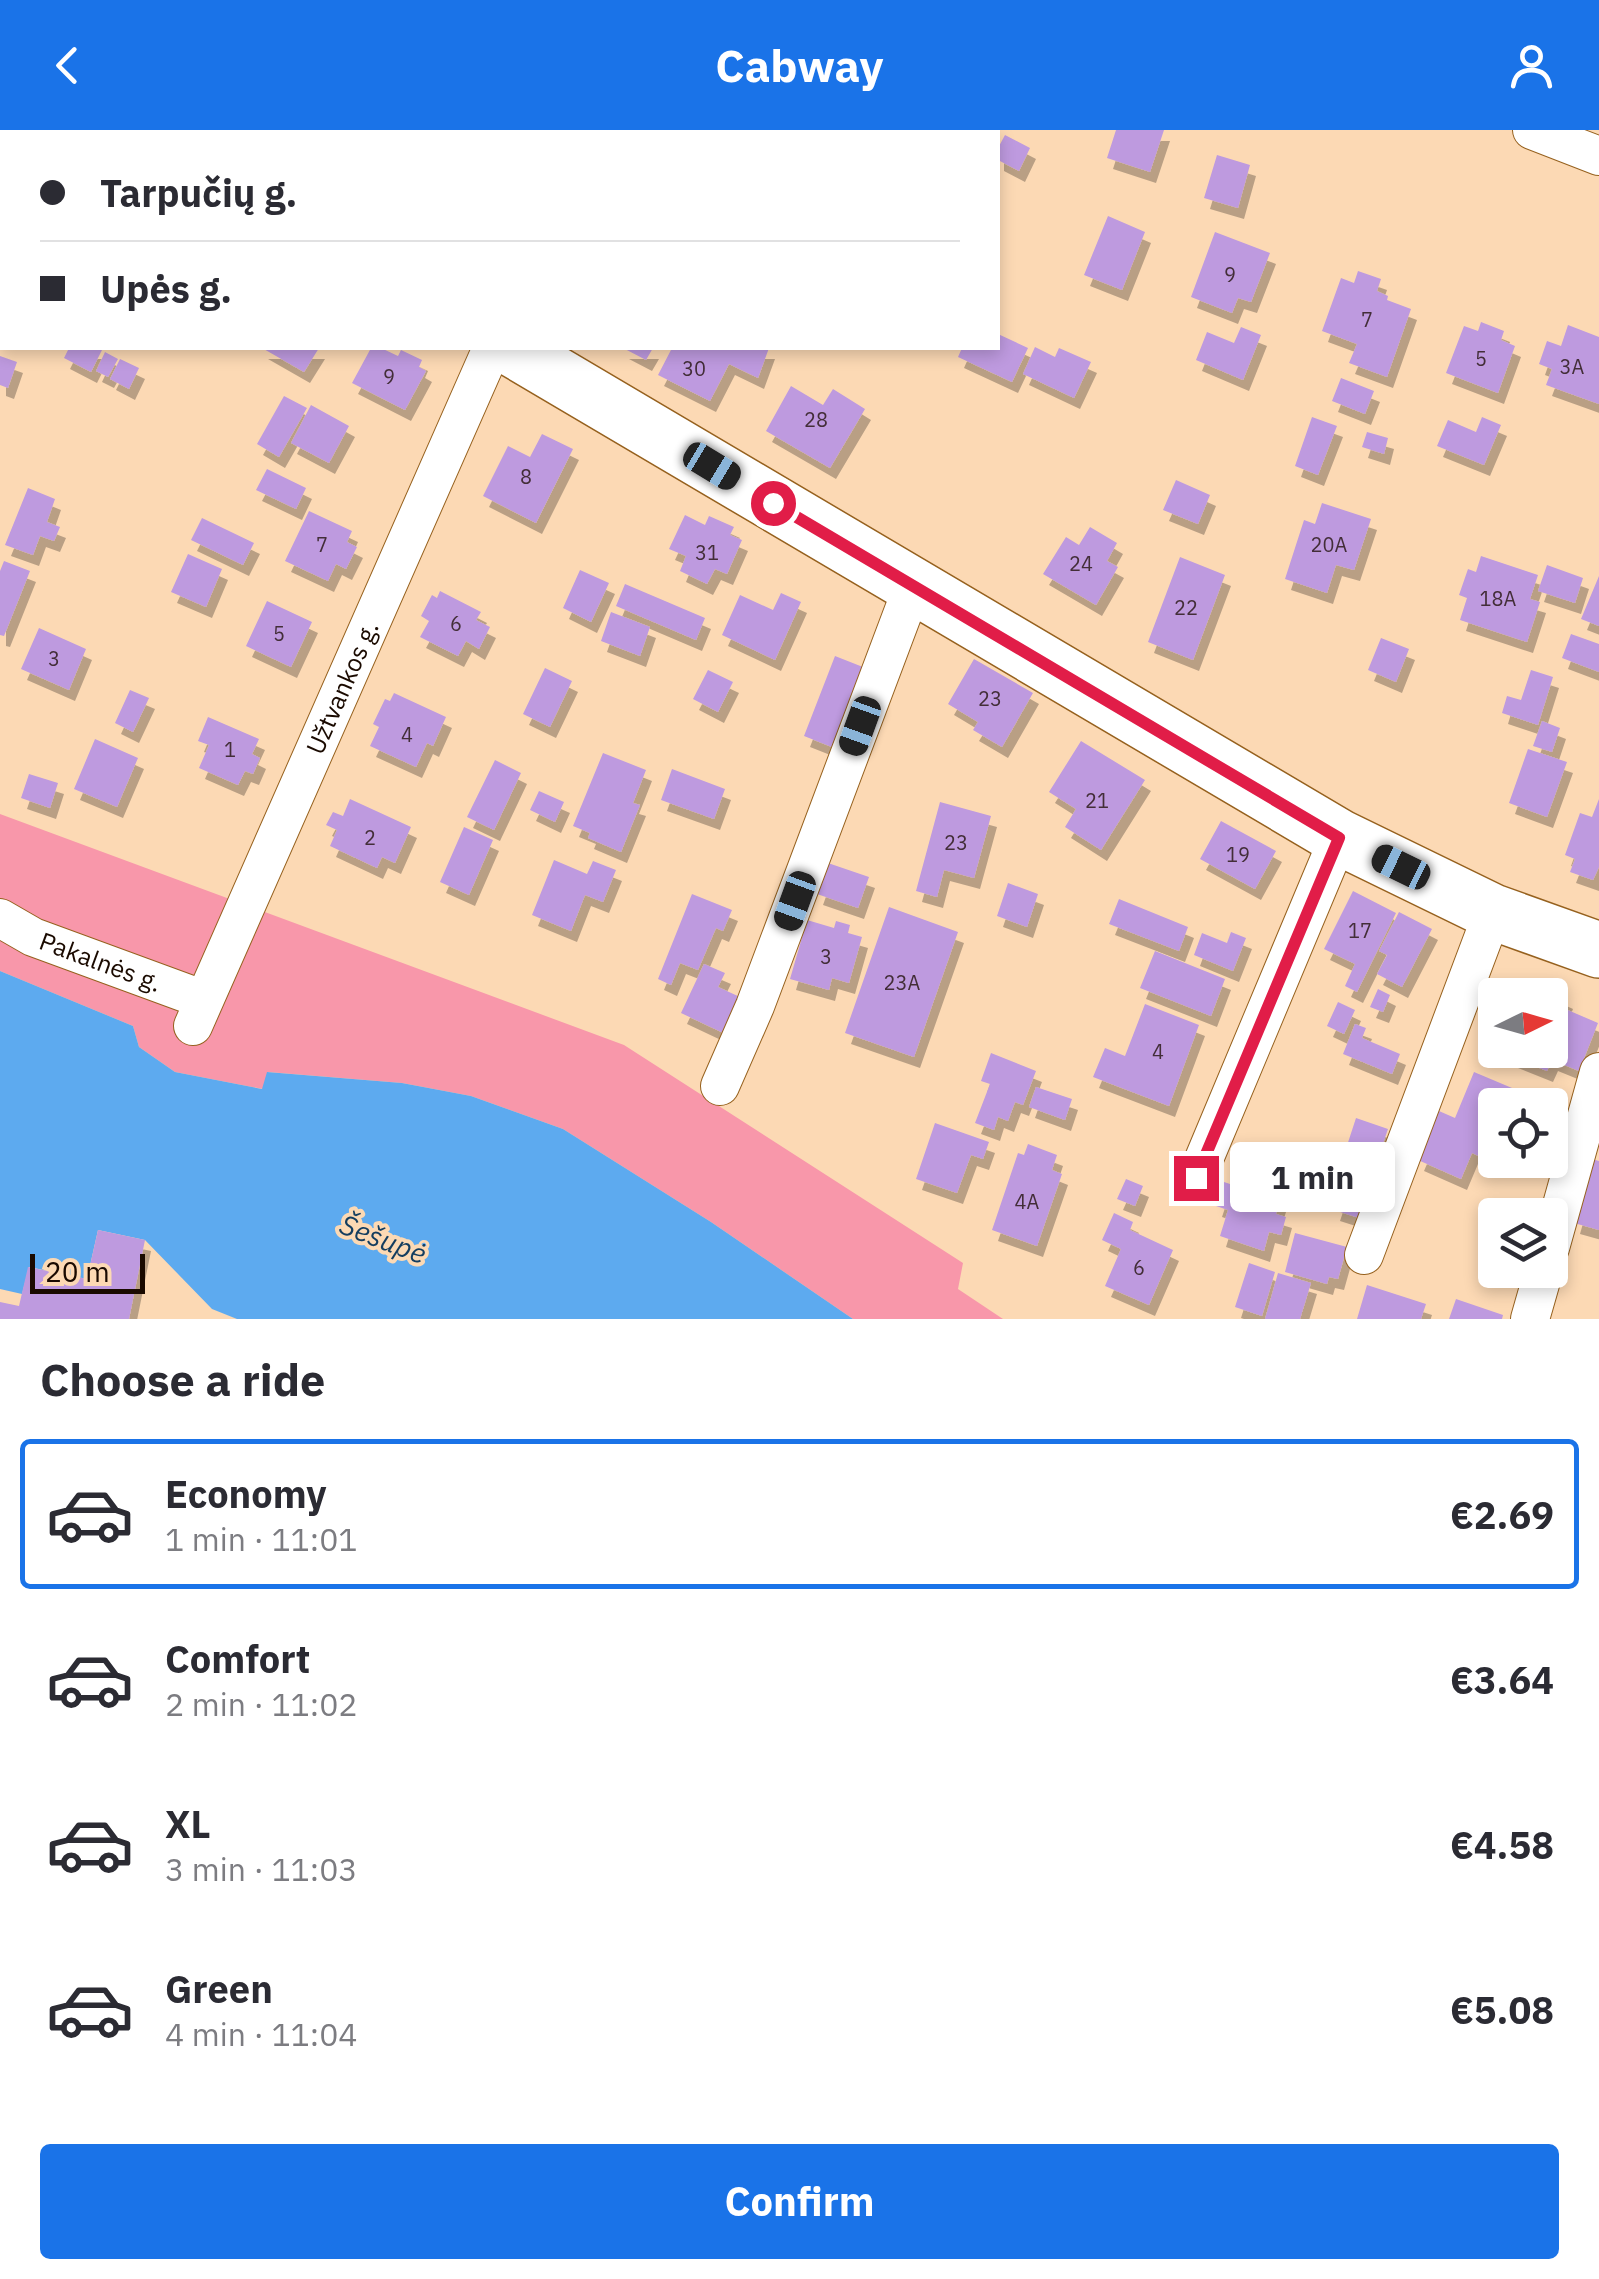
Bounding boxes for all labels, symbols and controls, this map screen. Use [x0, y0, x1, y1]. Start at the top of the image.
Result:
text: Cabway [715, 36, 884, 94]
icon: back [40, 38, 95, 93]
icon: person [1504, 38, 1559, 93]
text: Tarpučių g. [100, 168, 297, 217]
house number: 9 [1224, 261, 1236, 288]
text: Upės g. [100, 264, 232, 313]
house number: 7 [1361, 306, 1373, 333]
house number: 5 [1475, 345, 1487, 372]
house number: 3A [1560, 353, 1585, 380]
house number: 30 [682, 355, 706, 382]
house number: 9 [383, 363, 395, 390]
house number: 28 [804, 406, 828, 433]
car [679, 438, 745, 494]
house number: 8 [520, 463, 532, 490]
route start [751, 481, 796, 526]
house number: 7 [316, 531, 328, 558]
house number: 20A [1311, 531, 1348, 558]
house number: 31 [695, 539, 719, 566]
house number: 24 [1069, 550, 1093, 577]
house number: 18A [1480, 585, 1517, 612]
house number: 22 [1174, 594, 1198, 621]
house number: 6 [450, 610, 462, 637]
street label: Užtvankos g. [298, 616, 386, 759]
house number: 5 [273, 620, 285, 647]
house number: 3 [48, 645, 60, 672]
house number: 23 [978, 685, 1002, 712]
car [836, 693, 884, 759]
house number: 4 [401, 721, 413, 748]
house number: 1 [224, 736, 236, 763]
house number: 21 [1085, 787, 1109, 814]
house number: 2 [364, 824, 376, 851]
house number: 23 [944, 829, 968, 856]
car [1367, 840, 1435, 894]
house number: 19 [1226, 841, 1250, 868]
car [771, 868, 819, 934]
house number: 17 [1348, 917, 1372, 944]
street label: Pakalnės g. [35, 924, 166, 999]
house number: 3 [820, 943, 832, 970]
house number: 23A [884, 969, 921, 996]
north arrow [1478, 978, 1568, 1068]
map controls [1478, 978, 1568, 1288]
house number: 4 [1152, 1038, 1164, 1065]
button: locate [1478, 1088, 1568, 1178]
callout: 1 min [1231, 1143, 1396, 1213]
route end [1174, 1156, 1219, 1201]
text: 1 min [1271, 1156, 1354, 1198]
house number: 4A [1015, 1188, 1040, 1215]
button: layers [1478, 1198, 1568, 1288]
water label: Šešupė [335, 1205, 432, 1272]
scale bar [30, 1249, 145, 1294]
text: 20 m [45, 1253, 110, 1290]
house number: 6 [1133, 1254, 1145, 1281]
text: Choose a ride [40, 1350, 325, 1408]
icon: car [45, 1469, 135, 1559]
text: Economy [165, 1469, 327, 1518]
text: €2.69 [1450, 1490, 1554, 1539]
text: 1 min · 11:01 [165, 1518, 358, 1560]
icon: car [45, 1634, 135, 1724]
text: Comfort [165, 1634, 310, 1683]
text: €3.64 [1450, 1655, 1554, 1704]
text: 2 min · 11:02 [165, 1683, 358, 1725]
icon: car [45, 1799, 135, 1889]
text: XL [165, 1799, 211, 1848]
text: €4.58 [1450, 1820, 1554, 1869]
text: 3 min · 11:03 [165, 1848, 358, 1890]
icon: car [45, 1964, 135, 2054]
text: Green [165, 1964, 273, 2013]
text: €5.08 [1450, 1985, 1554, 2034]
text: 4 min · 11:04 [165, 2013, 358, 2055]
button: Confirm [40, 2144, 1559, 2259]

